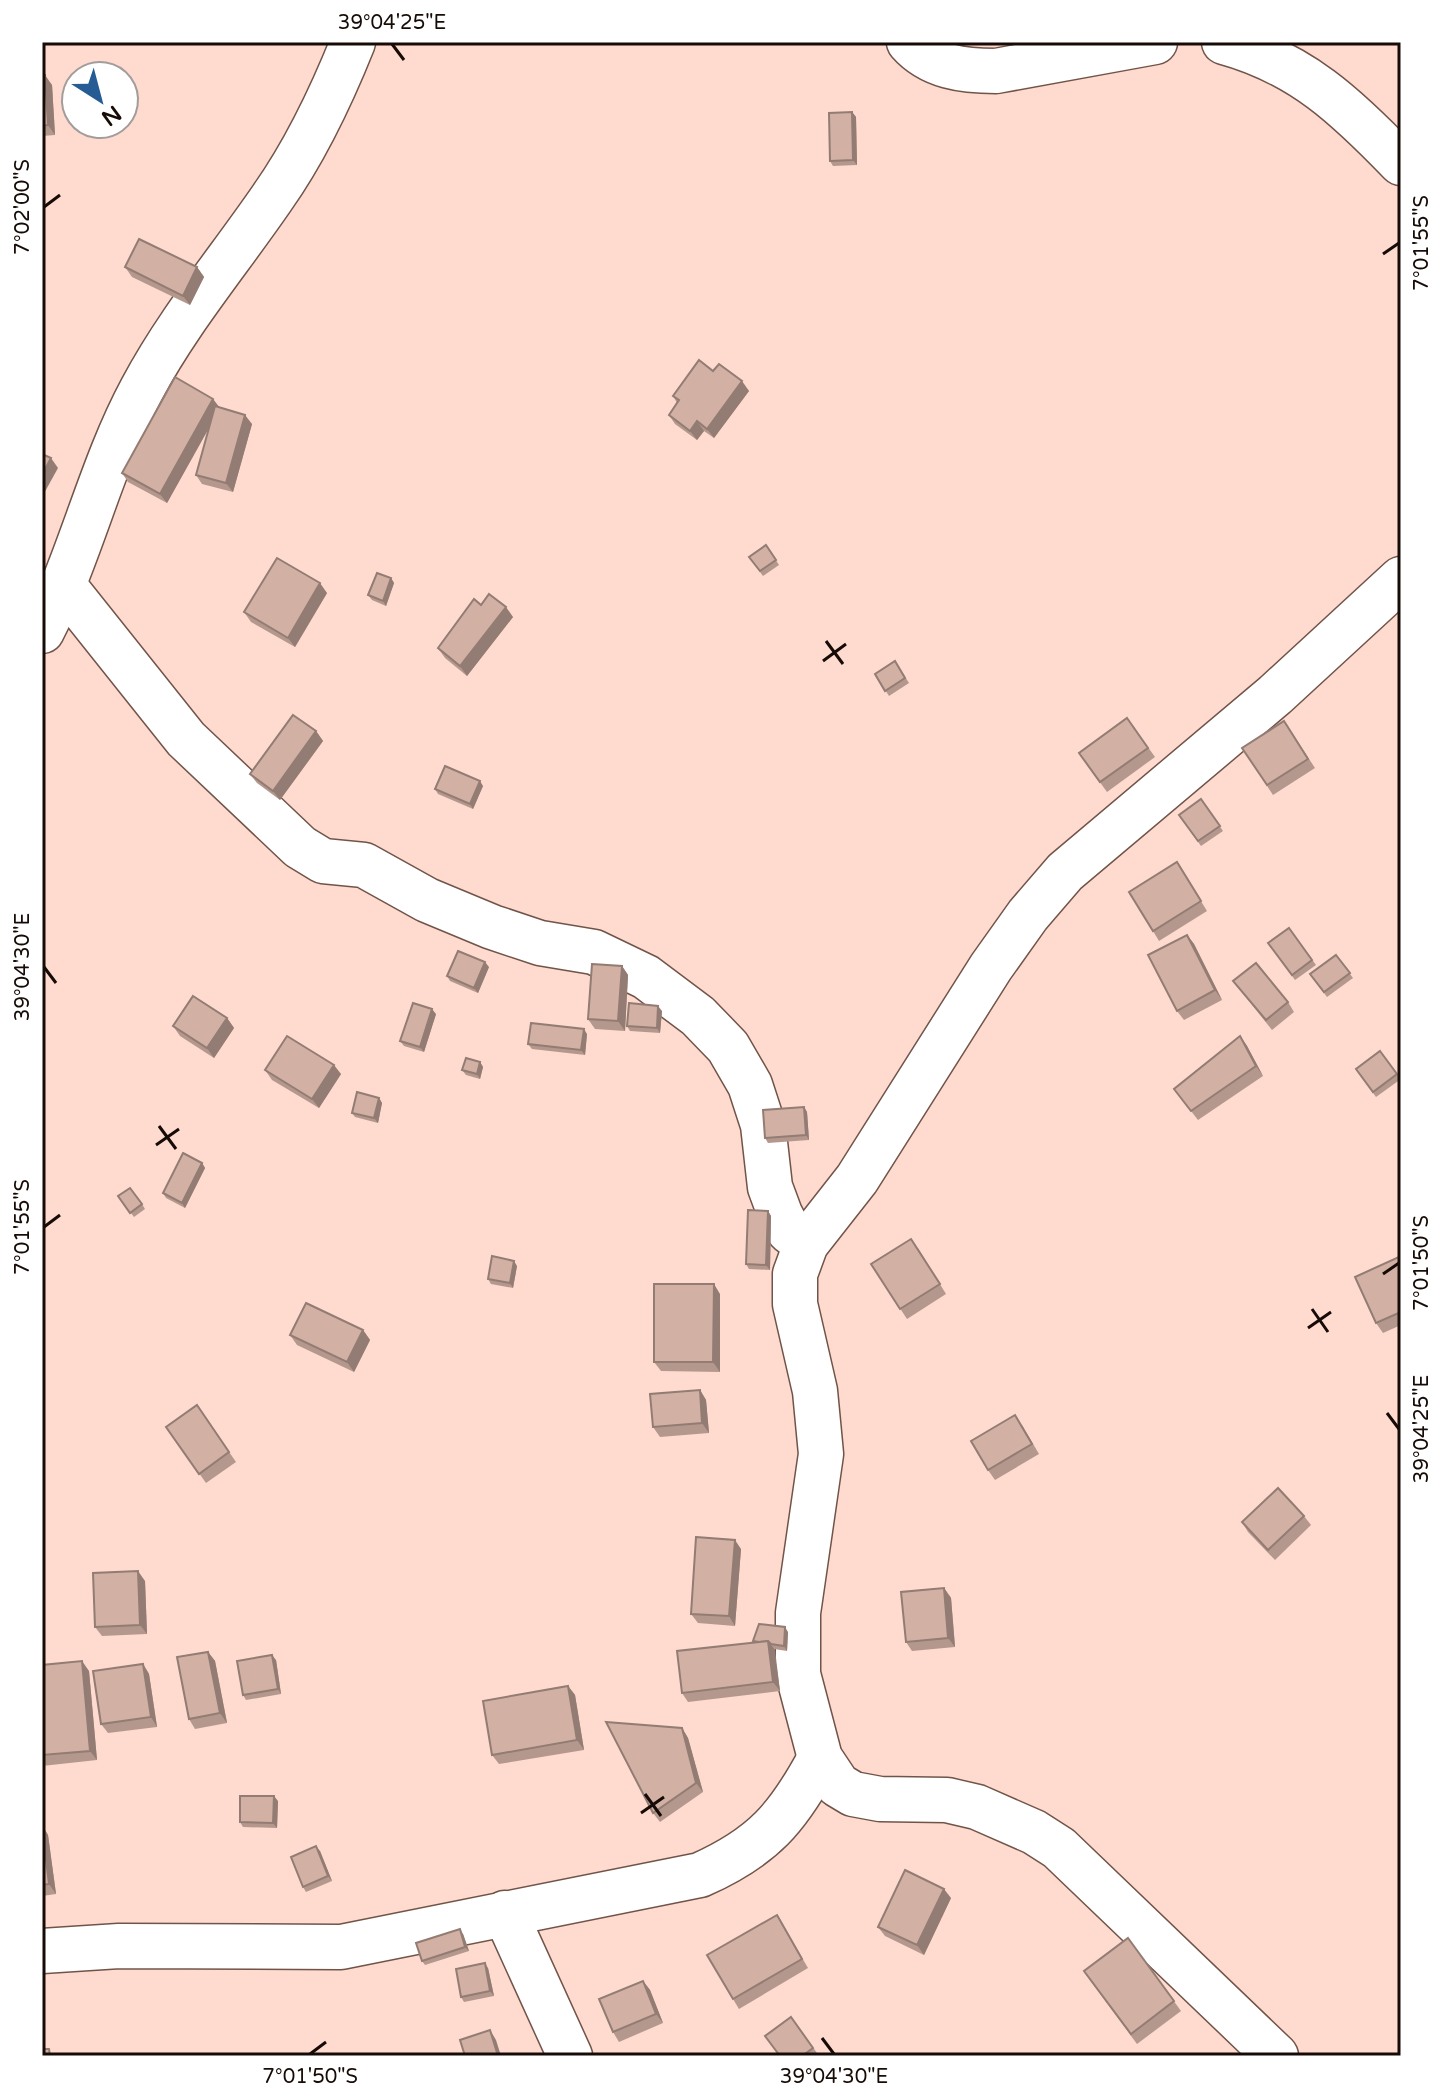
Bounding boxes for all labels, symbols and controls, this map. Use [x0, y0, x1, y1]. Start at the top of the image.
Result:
text: 39°04'25"E [338, 11, 446, 35]
north arrow [60, 60, 140, 140]
text: N [96, 100, 126, 131]
text: 7°02'00"S [11, 159, 35, 255]
text: 7°01'55"S [1410, 195, 1434, 291]
text: 39°04'30"E [11, 913, 35, 1021]
text: 7°01'55"S [11, 1179, 35, 1275]
text: 7°01'50"S [1410, 1215, 1434, 1311]
text: 39°04'25"E [1410, 1375, 1434, 1483]
text: 7°01'50"S [262, 2065, 358, 2089]
text: 39°04'30"E [780, 2065, 888, 2089]

